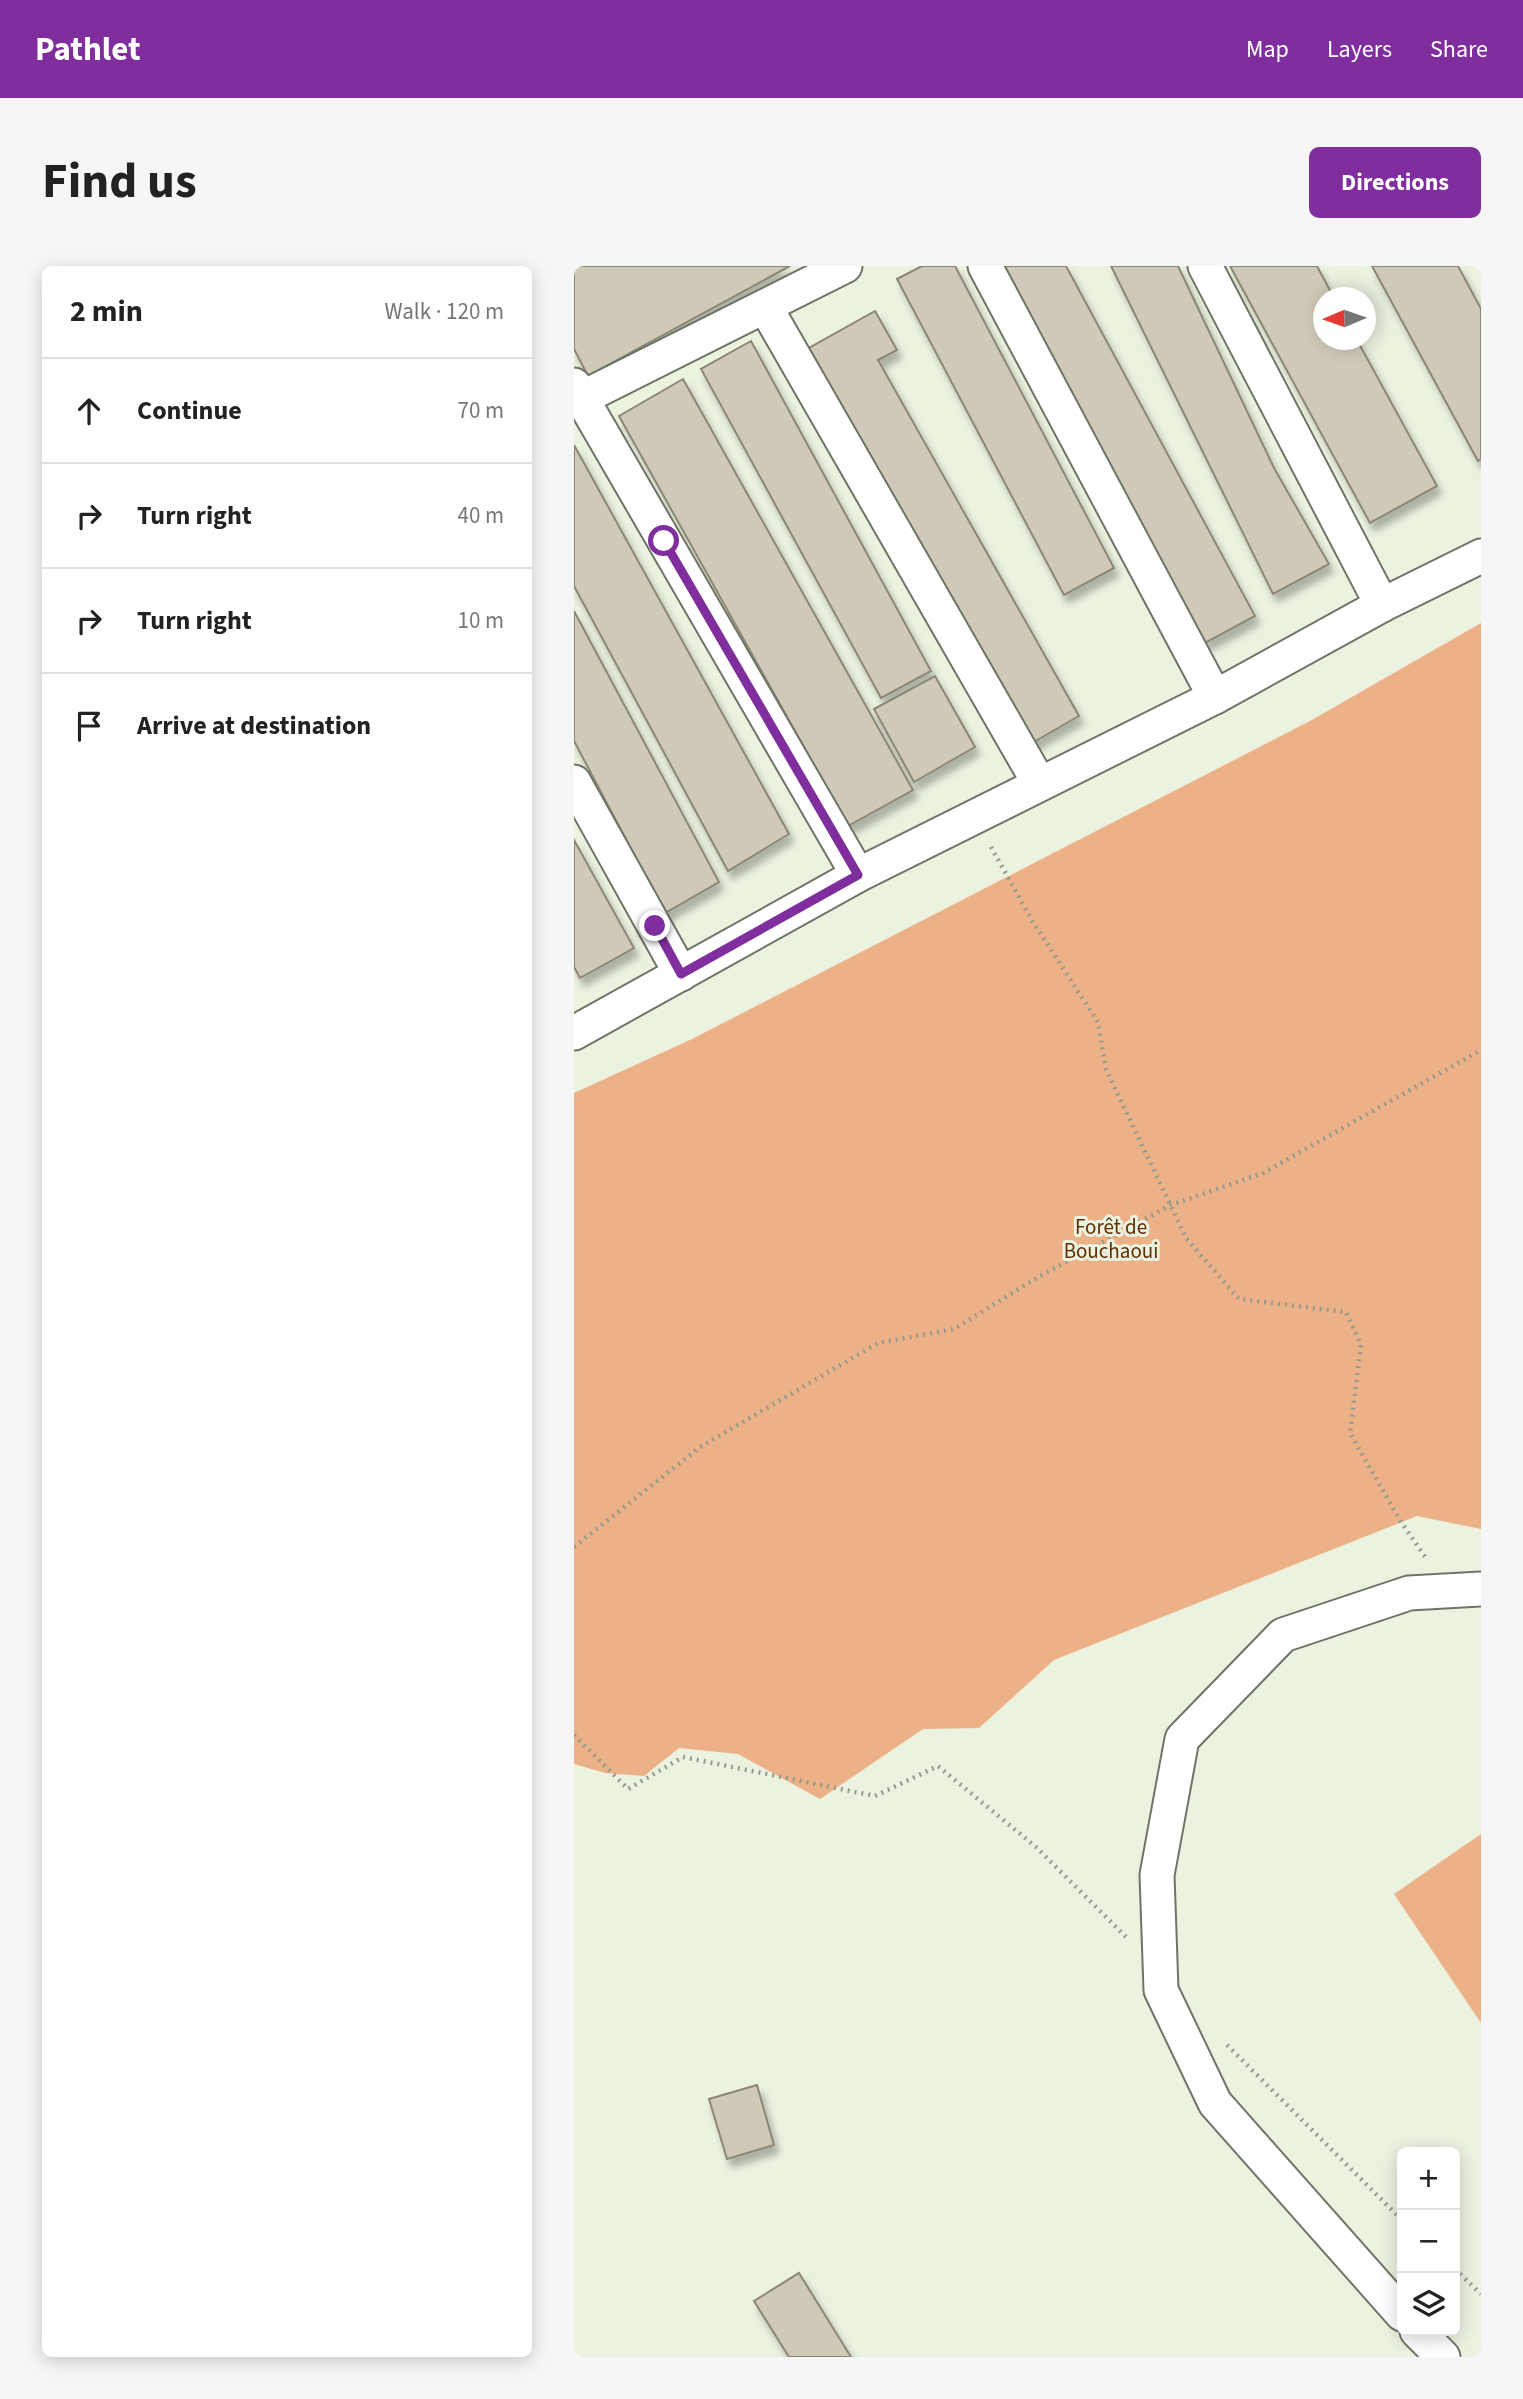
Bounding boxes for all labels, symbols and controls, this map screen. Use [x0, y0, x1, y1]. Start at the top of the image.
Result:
text: Pathlet [35, 26, 141, 73]
text: Map [1246, 32, 1289, 67]
text: Layers [1327, 32, 1392, 67]
text: Share [1430, 32, 1488, 67]
text: Find us [42, 147, 197, 217]
button: Directions [1309, 147, 1481, 218]
north arrow [1313, 287, 1376, 350]
text: 2 min [70, 290, 143, 333]
text: Walk · 120 m [385, 295, 504, 328]
icon: ahead [70, 392, 108, 430]
text: Continue [137, 392, 242, 429]
text: 70 m [457, 394, 504, 427]
icon: right [70, 497, 108, 535]
text: Turn right [137, 497, 252, 534]
text: 40 m [457, 499, 504, 532]
route start [648, 525, 679, 556]
icon: right [70, 602, 108, 640]
text: Turn right [137, 602, 252, 639]
text: 10 m [457, 604, 504, 637]
icon: arrive [70, 707, 108, 745]
text: Arrive at destination [137, 707, 371, 744]
route end [639, 910, 670, 941]
park label: Forêt de Bouchaoui [1064, 1212, 1158, 1266]
map controls [1397, 2147, 1460, 2336]
button: + [1397, 2147, 1460, 2210]
button: − [1397, 2210, 1460, 2273]
button: layers [1397, 2273, 1460, 2336]

